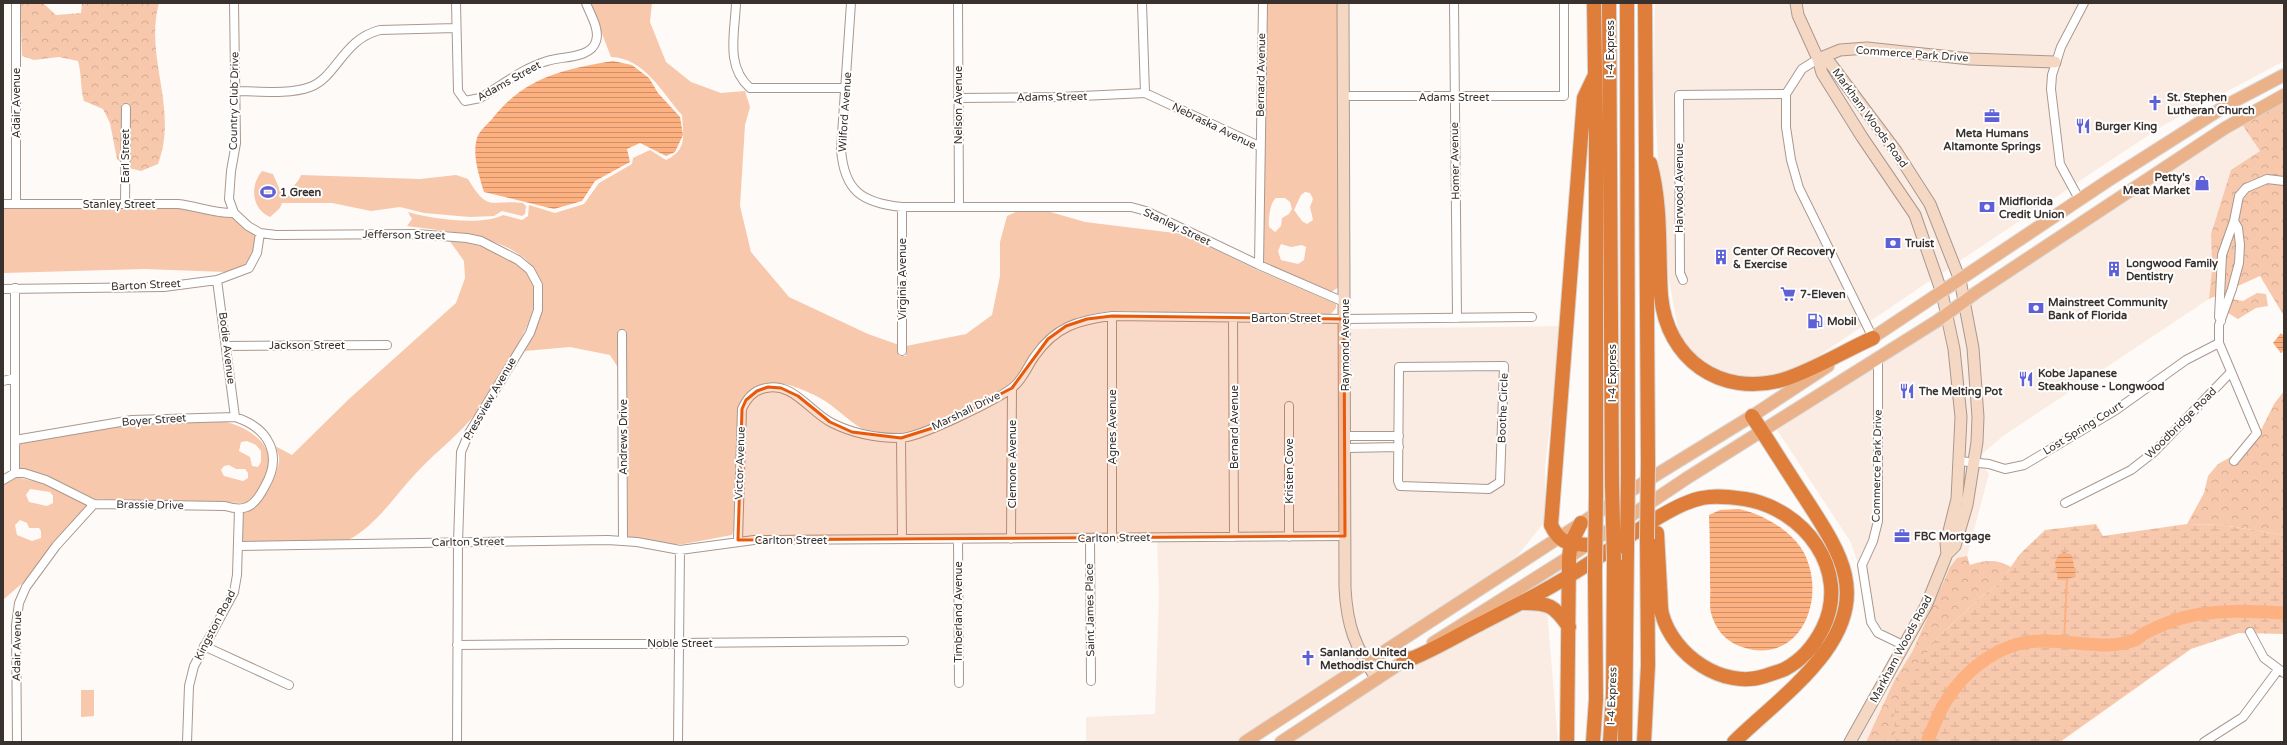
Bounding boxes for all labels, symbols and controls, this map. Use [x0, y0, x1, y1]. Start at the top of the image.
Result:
street label: I-4 Express [1604, 20, 1617, 78]
street label: Bernard Avenue [1254, 33, 1268, 117]
street label: Commerce Park Drive [1855, 44, 1969, 64]
street label: Country Club Drive [227, 52, 241, 150]
street label: Adams Street [475, 58, 543, 104]
street label: Nelson Avenue [952, 66, 965, 144]
street label: Markham Woods Road [1830, 66, 1910, 170]
street label: Adair Avenue [10, 68, 23, 138]
street label: Wilford Avenue [836, 72, 854, 152]
street label: Adams Street [1016, 90, 1088, 104]
street label: Adams Street [1419, 91, 1489, 104]
place label: St. Stephen Lutheran Church [2167, 91, 2255, 117]
church icon: St. Stephen Lutheran Church [2146, 94, 2164, 112]
street label: Nebraska Avenue [1170, 100, 1258, 152]
office icon: Meta Humans Altamonte Springs [1983, 107, 2001, 125]
restaurant icon: Burger King [2074, 117, 2092, 135]
place label: Burger King [2095, 120, 2157, 134]
street label: Homer Avenue [1448, 122, 1462, 200]
place label: Meta Humans Altamonte Springs [1943, 127, 2041, 154]
street label: Earl Street [119, 129, 132, 183]
street label: Harwood Avenue [1673, 143, 1686, 233]
place label: Petty's Meat Market [2123, 171, 2191, 197]
shop icon: Petty's Meat Market [2193, 174, 2211, 192]
sports icon: 1 Green [259, 183, 277, 201]
place label: 1 Green [280, 186, 322, 199]
place label: Midflorida Credit Union [1999, 195, 2065, 221]
street label: Stanley Street [83, 198, 155, 211]
bank icon: Midflorida Credit Union [1978, 198, 1996, 216]
street label: Stanley Street [1141, 206, 1213, 248]
street label: Jefferson Street [362, 228, 446, 242]
bank icon: Truist [1884, 234, 1902, 252]
place label: Truist [1904, 237, 1935, 250]
street label: Virginia Avenue [896, 238, 909, 320]
place label: Center Of Recovery & Exercise [1733, 245, 1835, 271]
building icon: Center Of Recovery & Exercise [1712, 248, 1730, 266]
place label: Longwood Family Dentistry [2126, 257, 2218, 284]
building icon: Longwood Family Dentistry [2105, 260, 2123, 278]
street label: Barton Street [111, 277, 181, 293]
supermarket icon: 7-Eleven [1779, 285, 1797, 303]
place label: 7-Eleven [1800, 288, 1846, 301]
place label: Mainstreet Community Bank of Florida [2048, 296, 2168, 322]
street label: Raymond Avenue [1339, 299, 1352, 391]
bank icon: Mainstreet Community Bank of Florida [2027, 299, 2045, 317]
street label: Bodie Avenue [216, 311, 238, 385]
street label: Barton Street [1251, 312, 1321, 325]
fuel station icon: Mobil [1806, 312, 1824, 330]
place label: Mobil [1827, 315, 1857, 328]
street label: Jackson Street [269, 339, 345, 352]
street label: I-4 Express [1606, 344, 1619, 402]
street label: Pressview Avenue [461, 355, 519, 443]
place label: Kobe Japanese Steakhouse - Longwood [2038, 367, 2165, 394]
restaurant icon: Kobe Japanese Steakhouse - Longwood [2017, 370, 2035, 388]
street label: Boothe Circle [1495, 373, 1511, 443]
restaurant icon: The Melting Pot [1898, 382, 1916, 400]
street label: Bernard Avenue [1228, 385, 1241, 469]
place label: The Melting Pot [1918, 385, 2003, 399]
street label: Woodbridge Road [2143, 385, 2219, 461]
street label: Marshall Drive [930, 389, 1002, 433]
street label: Agnes Avenue [1106, 389, 1119, 465]
street label: Lost Spring Court [2041, 398, 2125, 458]
street label: Andrews Drive [617, 399, 630, 475]
street label: Commerce Park Drive [1870, 409, 1884, 523]
street label: Boyer Street [121, 411, 187, 429]
street label: Clemone Avenue [1006, 420, 1019, 508]
street label: Victor Avenue [732, 426, 748, 500]
street label: Kristen Cove [1283, 438, 1296, 504]
street label: Brassie Drive [116, 498, 184, 512]
office icon: FBC Mortgage [1893, 527, 1911, 545]
place label: FBC Mortgage [1914, 530, 1991, 544]
street label: Carlton Street [1078, 531, 1150, 545]
street label: Carlton Street [755, 534, 827, 547]
street label: Carlton Street [432, 535, 504, 549]
street label: Timberland Avenue [952, 561, 965, 663]
street label: Saint James Place [1083, 563, 1097, 657]
street label: Kingston Road [192, 588, 238, 662]
street label: Markham Woods Road [1867, 593, 1935, 705]
street label: Adair Avenue [10, 611, 24, 681]
street label: Noble Street [647, 637, 713, 650]
place label: Sanlando United Methodist Church [1320, 646, 1414, 672]
church icon: Sanlando United Methodist Church [1299, 649, 1317, 667]
street label: I-4 Express [1604, 667, 1620, 725]

